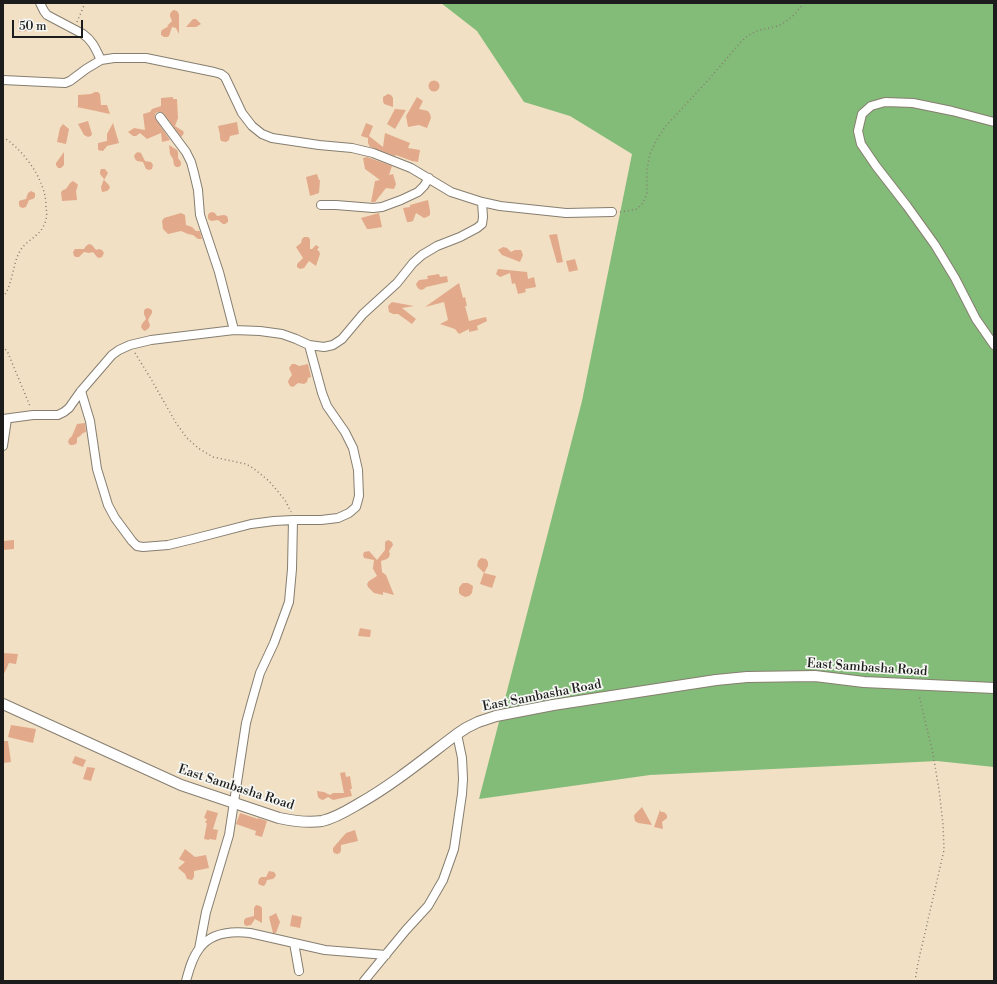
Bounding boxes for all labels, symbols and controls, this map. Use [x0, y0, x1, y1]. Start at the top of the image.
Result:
scale bar [14, 12, 85, 38]
text: 50 m [19, 19, 47, 34]
street label: East Sambasha Road [806, 656, 928, 680]
street label: East Sambasha Road [481, 677, 603, 715]
street label: East Sambasha Road [176, 762, 296, 814]

